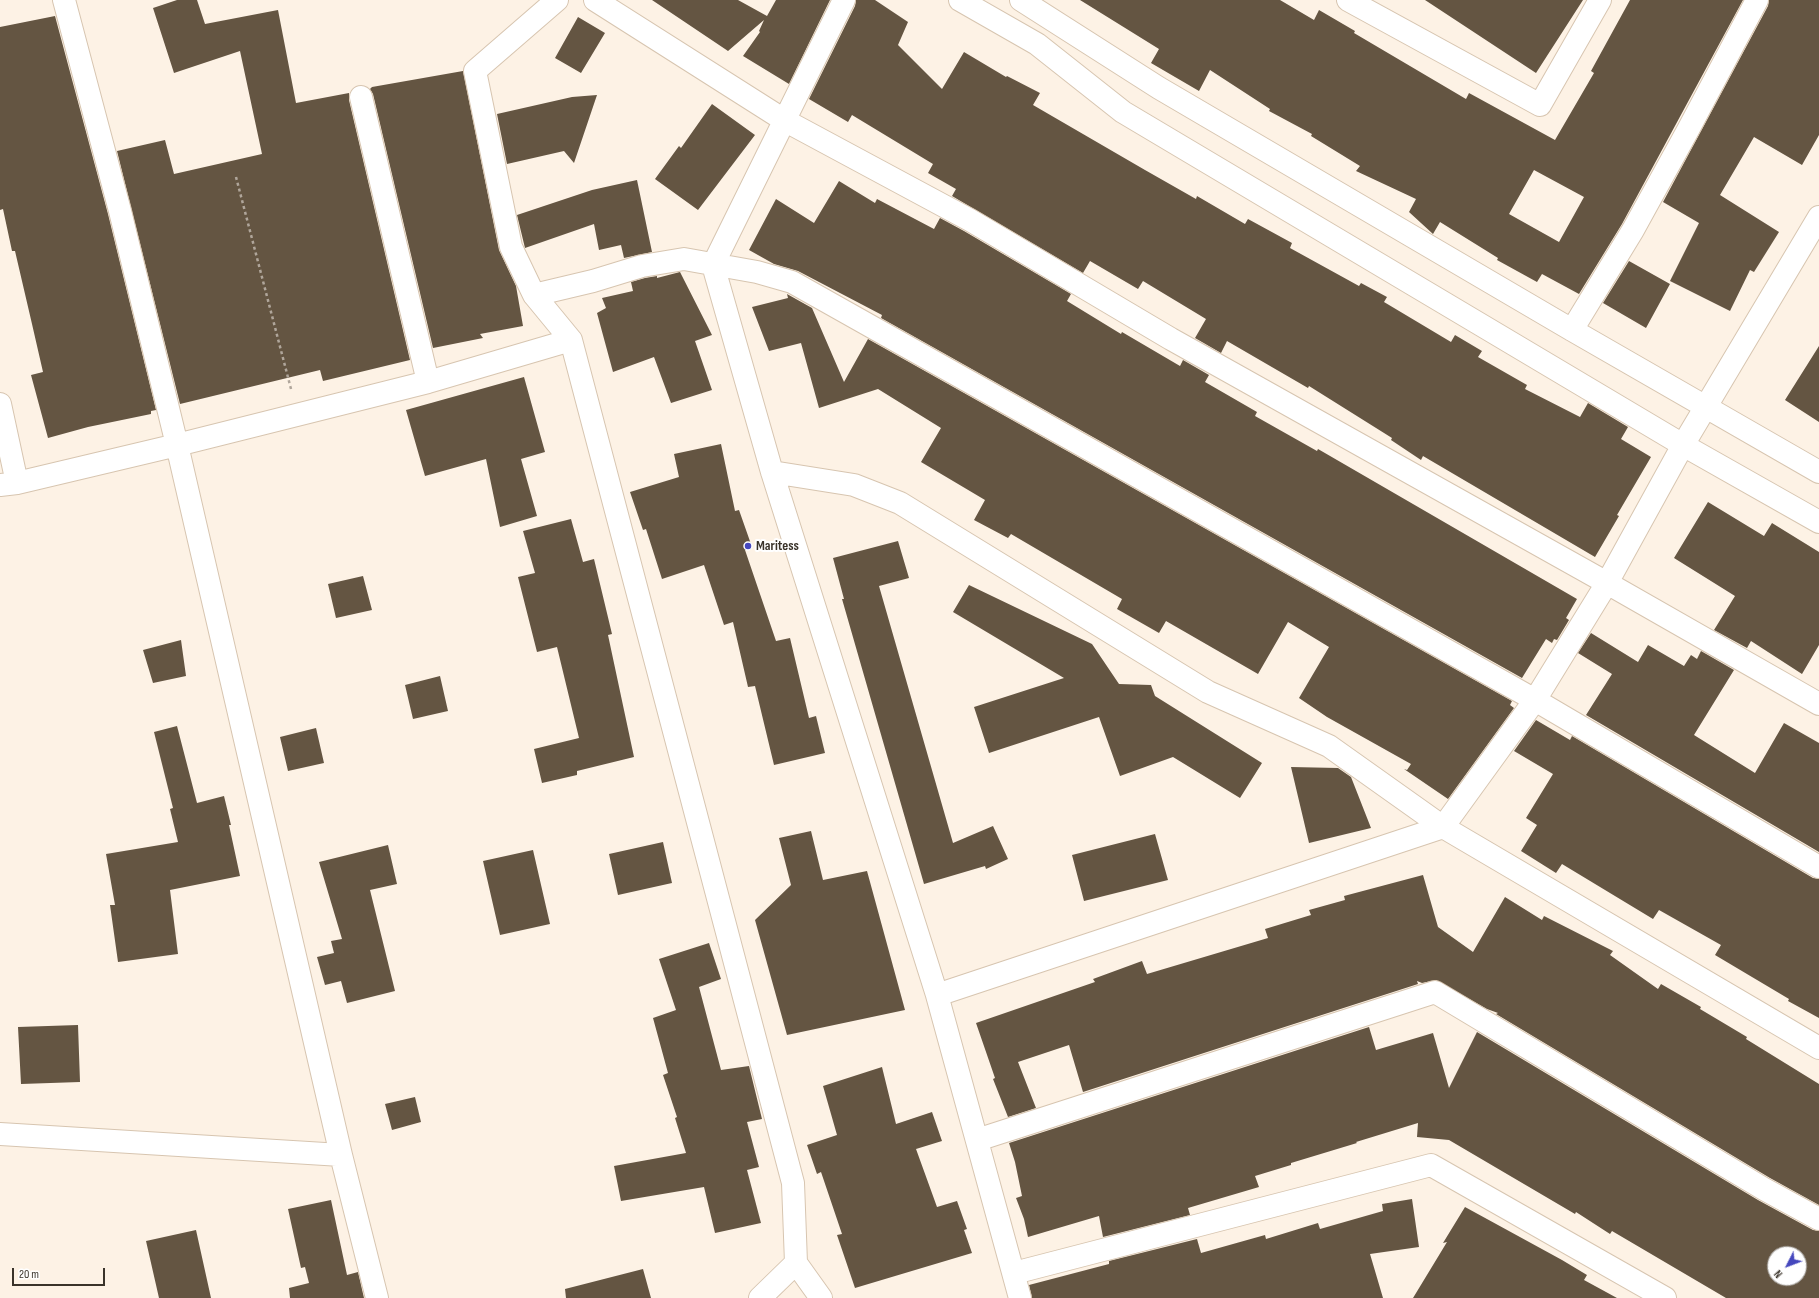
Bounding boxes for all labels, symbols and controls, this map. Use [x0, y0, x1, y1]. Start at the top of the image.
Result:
place label: Maritess [756, 538, 799, 554]
marker: Maritess [743, 541, 753, 551]
north arrow [1767, 1246, 1807, 1286]
scale bar [14, 1260, 107, 1286]
text: 20 m [19, 1267, 39, 1282]
text: N [1772, 1267, 1785, 1280]

